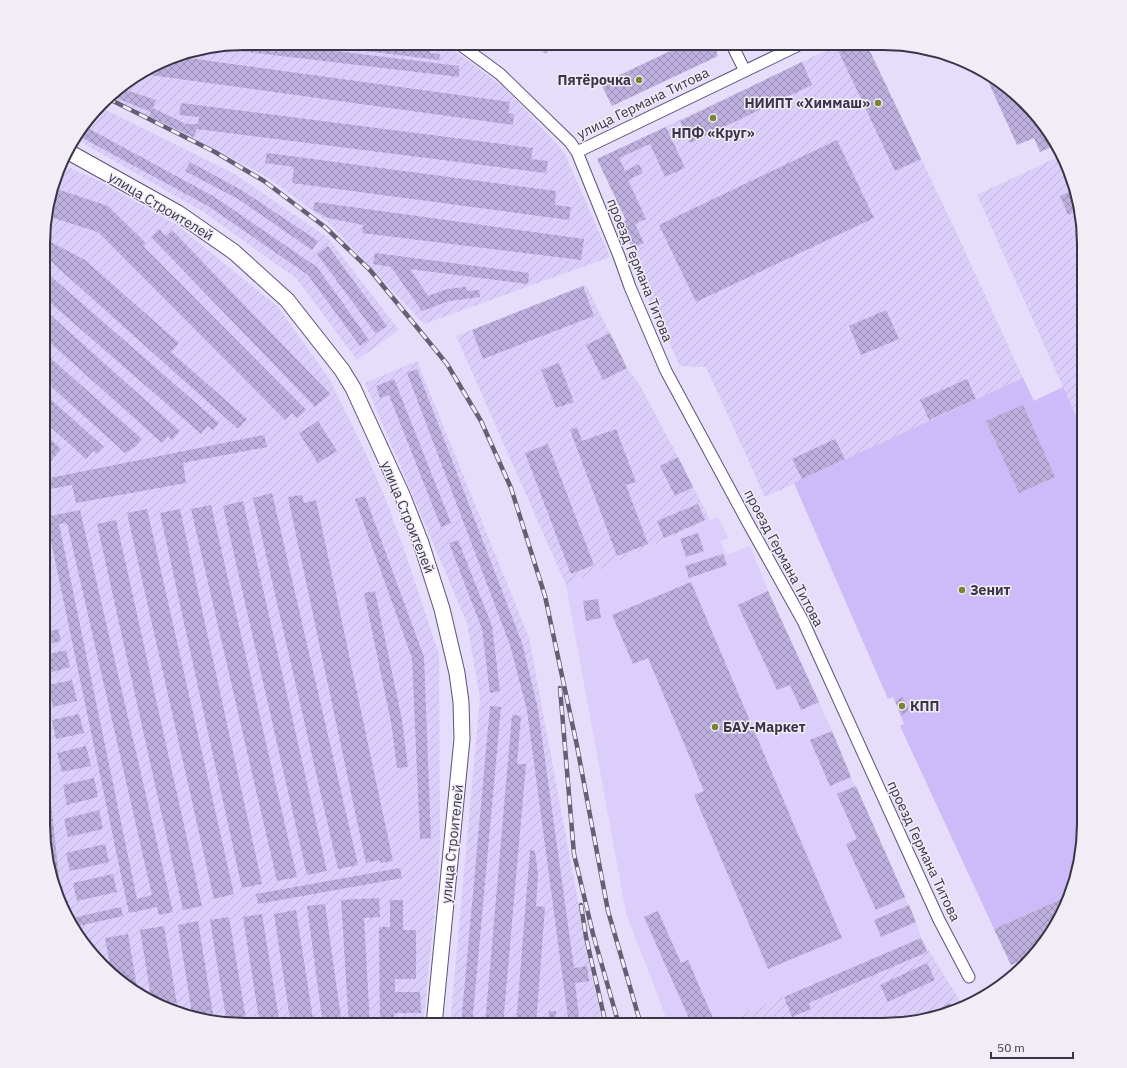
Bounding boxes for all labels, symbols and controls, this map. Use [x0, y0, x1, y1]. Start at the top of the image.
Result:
street label: улица Германа Титова [574, 63, 712, 143]
place label: Пятёрочка [558, 71, 631, 89]
marker: Пятёрочка [634, 75, 644, 85]
place label: НИИПТ «Химмаш» [744, 94, 870, 112]
marker: НИИПТ «Химмаш» [873, 98, 883, 108]
marker: НПФ «Круг» [708, 113, 718, 123]
place label: НПФ «Круг» [671, 124, 755, 142]
street label: улица Строителей [105, 168, 217, 244]
street label: проезд Германа Титова [603, 196, 677, 345]
street label: улица Строителей [377, 458, 439, 576]
street label: проезд Германа Титова [740, 486, 828, 630]
place label: Зенит [970, 581, 1011, 599]
marker: Зенит [957, 585, 967, 595]
place label: КПП [910, 697, 939, 715]
marker: КПП [897, 701, 907, 711]
place label: БАУ-Маркет [723, 718, 806, 736]
marker: БАУ-Маркет [710, 722, 720, 732]
street label: проезд Германа Титова [883, 778, 965, 925]
street label: улица Строителей [437, 784, 467, 904]
scale bar [991, 1034, 1073, 1060]
text: 50 m [997, 1040, 1025, 1055]

